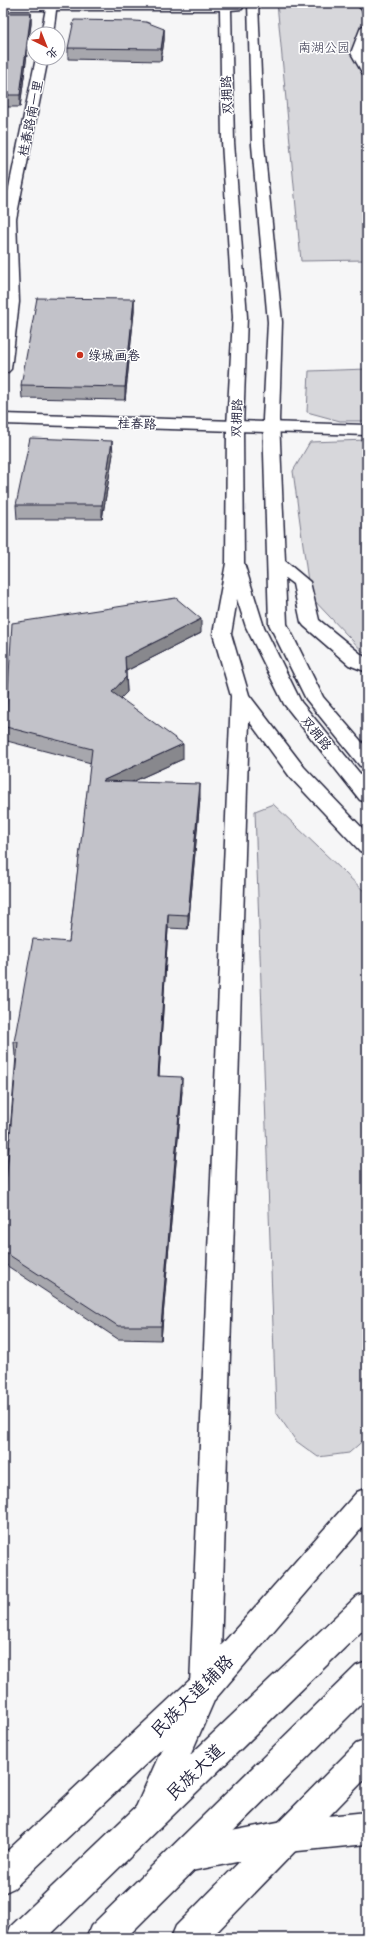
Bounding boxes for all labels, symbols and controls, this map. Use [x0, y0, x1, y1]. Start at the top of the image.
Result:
north arrow [26, 26, 66, 66]
park label: 南湖公园 [298, 40, 350, 55]
text: 北 [44, 44, 61, 61]
street label: 双拥路 [218, 75, 235, 115]
street label: 桂春路南一里 [15, 78, 46, 158]
place label: 绿城画卷 [88, 348, 140, 363]
marker: 绿城画卷 [75, 350, 85, 360]
street label: 双拥路 [228, 398, 245, 438]
street label: 桂春路 [117, 415, 157, 432]
street label: 双拥路 [299, 713, 335, 753]
street label: 民族大道辅路 [147, 1651, 238, 1742]
street label: 民族大道 [162, 1740, 229, 1805]

